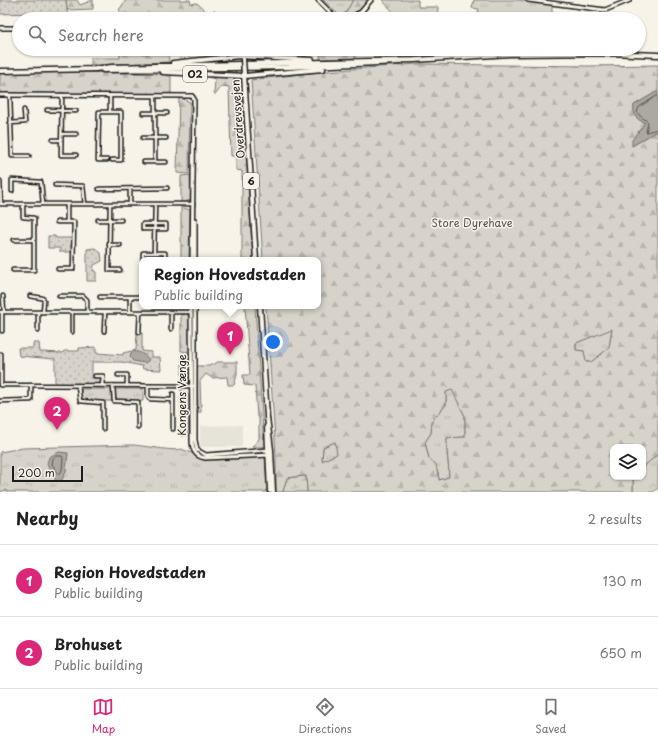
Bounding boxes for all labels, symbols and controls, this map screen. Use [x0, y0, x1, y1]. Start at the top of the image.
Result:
search box [12, 12, 646, 56]
icon: search [26, 23, 48, 45]
text: Search here [58, 23, 144, 46]
road number: O2 [183, 66, 207, 82]
street label: Overdrevsvejen [226, 79, 249, 159]
road number: 6 [243, 173, 259, 189]
park label: Store Dyrehave [431, 214, 513, 231]
popup [139, 257, 321, 309]
text: Region Hovedstaden [154, 262, 306, 285]
text: Public building [154, 285, 243, 304]
pin: 1 [217, 322, 243, 355]
your location [263, 332, 283, 352]
street label: Kongens Vænge [173, 354, 190, 436]
pin: 2 [44, 397, 70, 430]
map controls [610, 444, 646, 480]
button: layers [610, 444, 646, 480]
scale bar [12, 464, 83, 483]
text: 200 m [18, 464, 55, 481]
text: Nearby [16, 505, 78, 531]
text: 2 results [588, 509, 642, 528]
text: Region Hovedstaden [54, 560, 206, 583]
text: 1 [26, 571, 32, 590]
text: 130 m [603, 571, 642, 590]
text: Public building [54, 583, 143, 602]
text: Brohuset [54, 632, 122, 655]
text: 2 [24, 643, 34, 662]
text: 650 m [600, 643, 642, 662]
text: Public building [54, 655, 143, 674]
tab: Map [92, 696, 115, 737]
tab: Directions [298, 696, 352, 737]
tab: Saved [535, 696, 566, 737]

